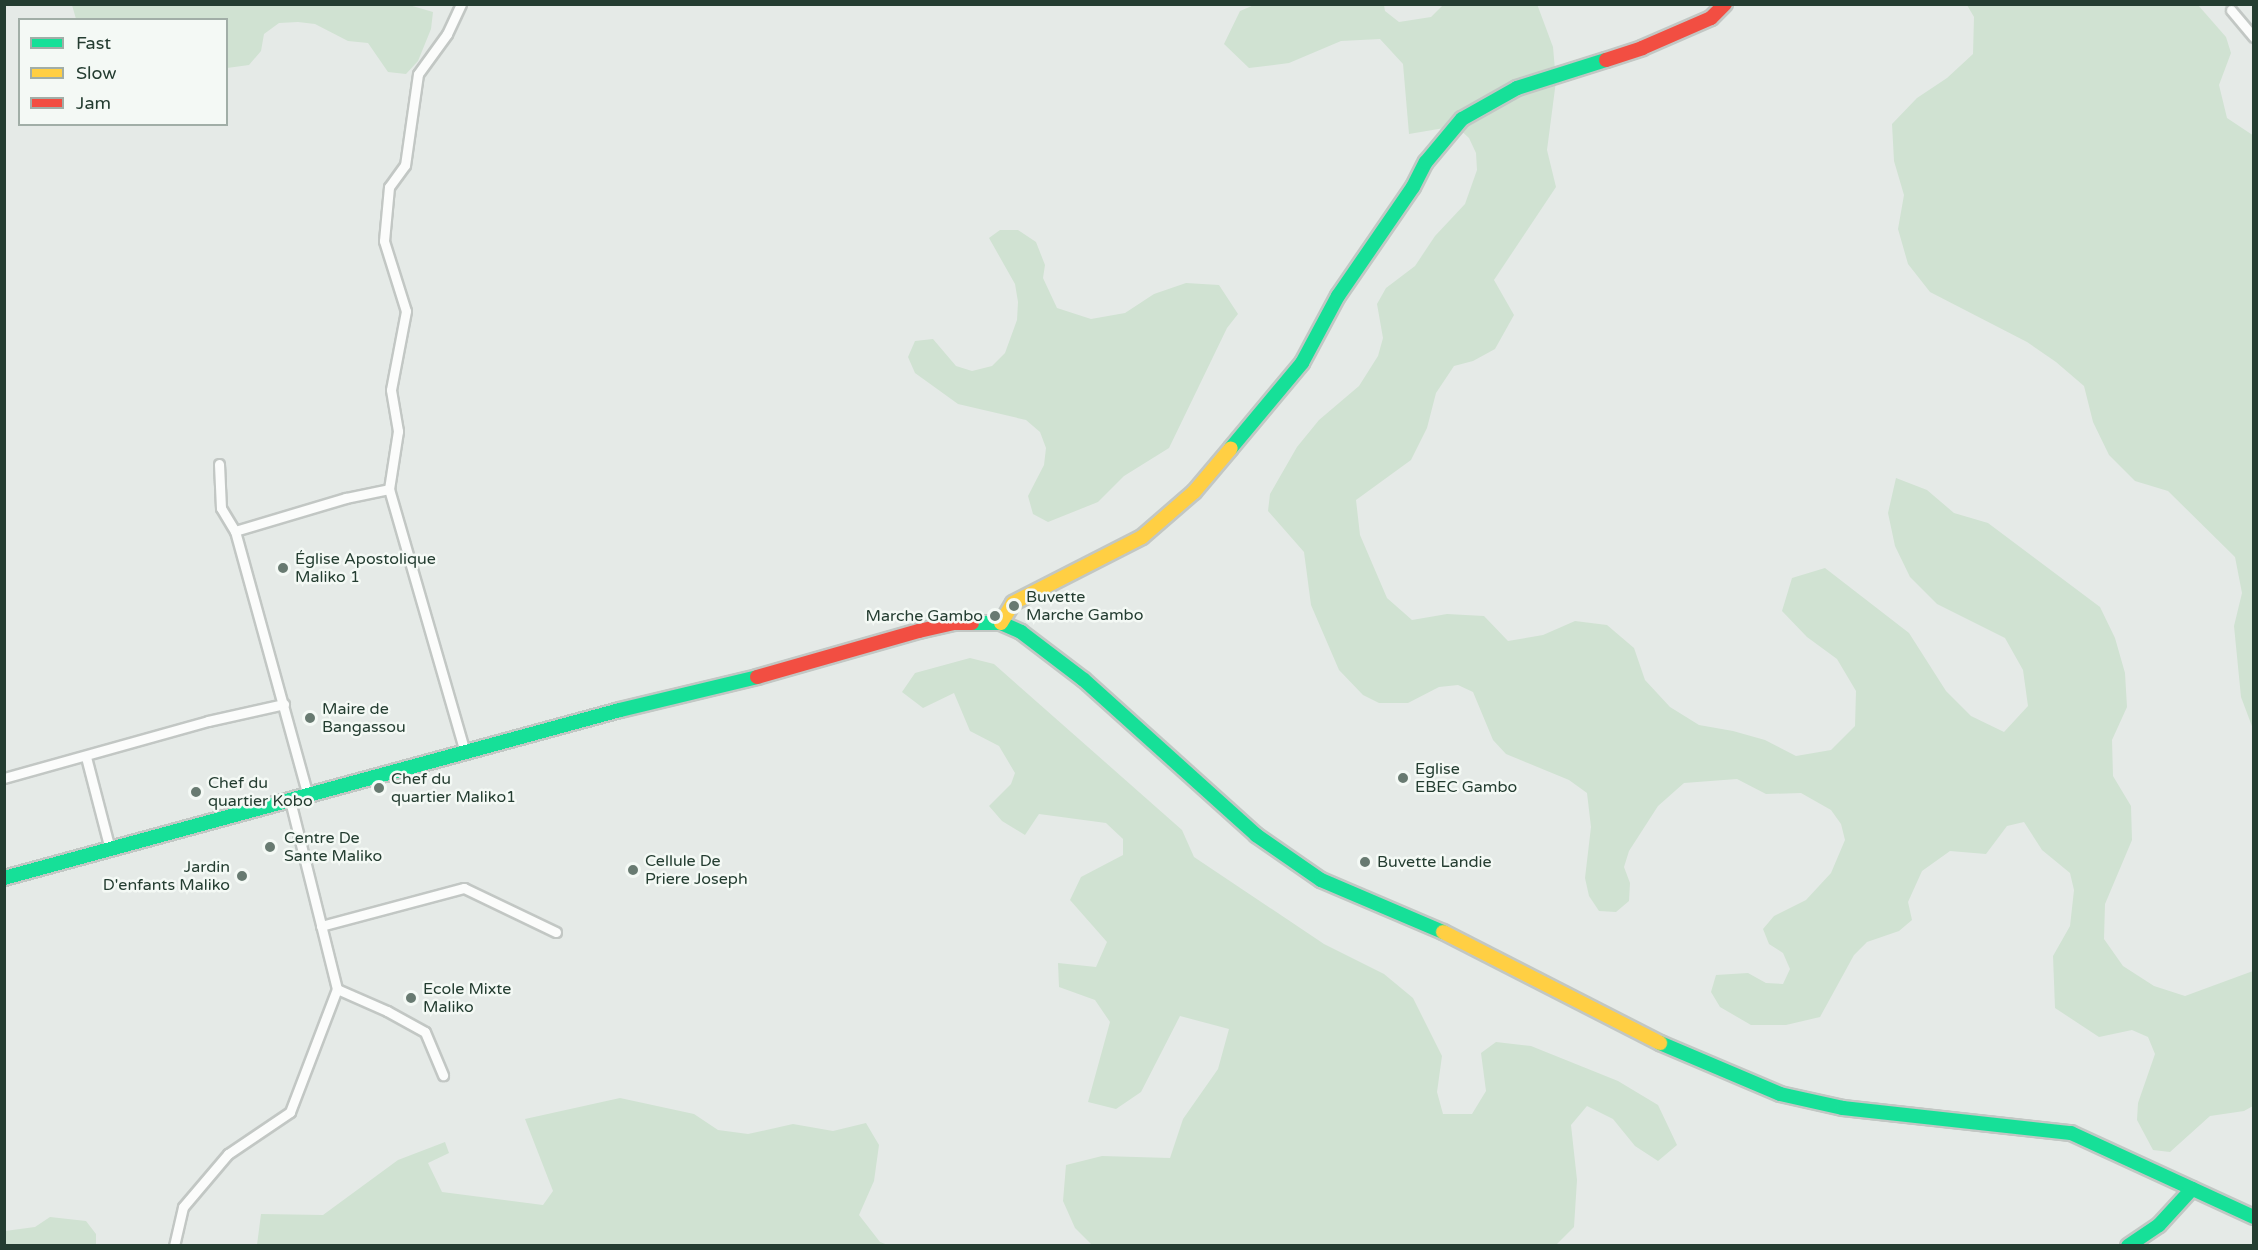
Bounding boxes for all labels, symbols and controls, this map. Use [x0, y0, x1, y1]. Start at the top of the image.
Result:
legend [18, 18, 228, 126]
text: Fast [76, 32, 111, 54]
text: Slow [76, 62, 117, 84]
text: Jam [76, 92, 111, 114]
place label: Église Apostolique Maliko 1 [295, 549, 436, 587]
marker: Église Apostolique Maliko 1 [276, 561, 290, 575]
place label: Buvette Marche Gambo [1026, 587, 1143, 625]
marker: Buvette Marche Gambo [1007, 599, 1021, 613]
place label: Marche Gambo [866, 606, 983, 626]
marker: Marche Gambo [988, 609, 1002, 623]
place label: Maire de Bangassou [322, 699, 406, 737]
marker: Maire de Bangassou [303, 711, 317, 725]
place label: Eglise EBEC Gambo [1415, 759, 1517, 797]
place label: Chef du quartier Maliko1 [391, 769, 516, 807]
marker: Eglise EBEC Gambo [1396, 771, 1410, 785]
place label: Chef du quartier Kobo [208, 773, 313, 811]
marker: Chef du quartier Maliko1 [372, 781, 386, 795]
marker: Chef du quartier Kobo [189, 785, 203, 799]
place label: Centre De Sante Maliko [284, 828, 382, 866]
marker: Centre De Sante Maliko [261, 838, 279, 856]
place label: Cellule De Priere Joseph [645, 851, 748, 889]
place label: Buvette Landie [1377, 852, 1492, 872]
marker: Buvette Landie [1358, 855, 1372, 869]
place label: Jardin D'enfants Maliko [103, 857, 230, 895]
marker: Cellule De Priere Joseph [626, 863, 640, 877]
marker: Jardin D'enfants Maliko [235, 869, 249, 883]
place label: Ecole Mixte Maliko [423, 979, 511, 1017]
marker: Ecole Mixte Maliko [404, 991, 418, 1005]

